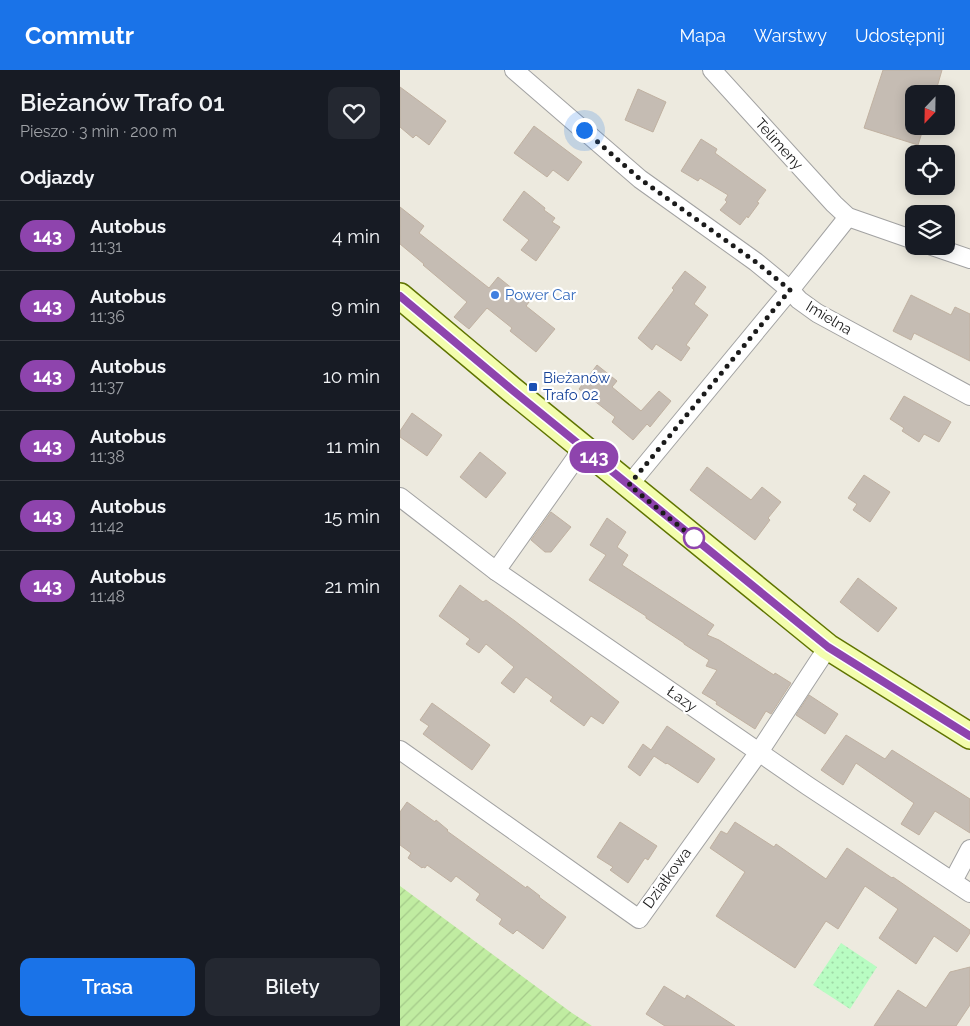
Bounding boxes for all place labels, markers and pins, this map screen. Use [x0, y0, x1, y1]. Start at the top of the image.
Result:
place label: Power Car [505, 286, 577, 304]
marker: Power Car [489, 289, 501, 301]
place label: Bieżanów Trafo 02 [543, 369, 610, 404]
marker: Bieżanów Trafo 02 [527, 381, 539, 393]
unlabelled marker [683, 527, 705, 549]

